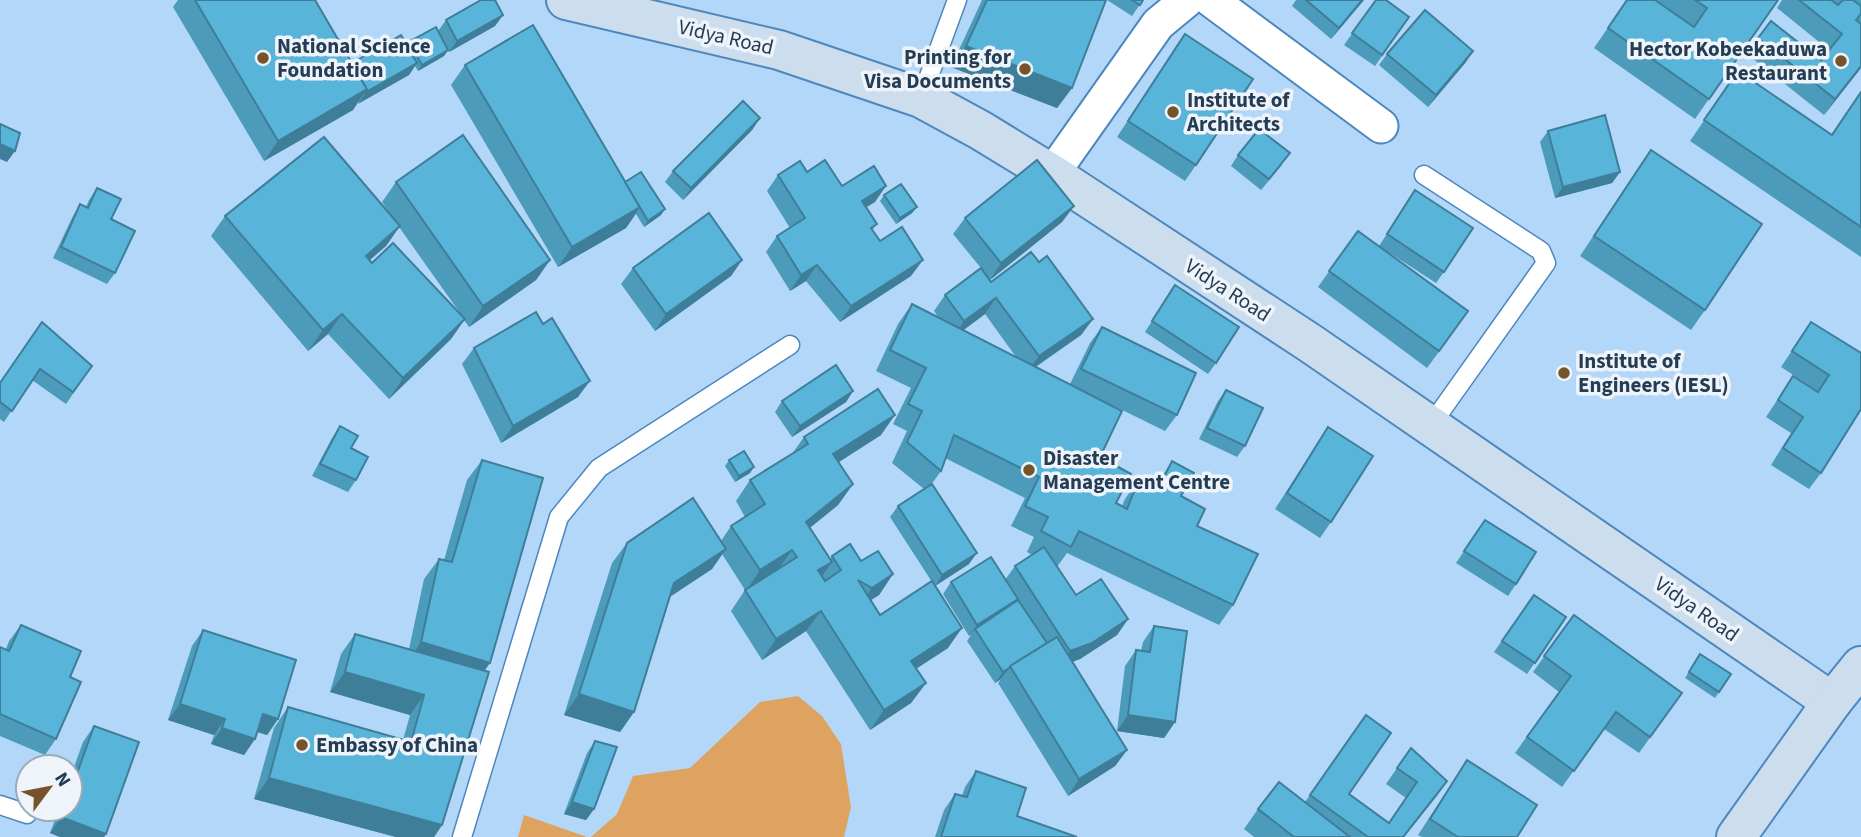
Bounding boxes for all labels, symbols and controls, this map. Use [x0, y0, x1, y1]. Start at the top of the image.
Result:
street label: Vidya Road [675, 11, 777, 63]
place label: National Science Foundation [277, 31, 431, 85]
place label: Hector Kobeekaduwa Restaurant [1629, 34, 1827, 88]
place label: Printing for Visa Documents [863, 42, 1012, 96]
marker: National Science Foundation [255, 50, 271, 66]
marker: Hector Kobeekaduwa Restaurant [1833, 53, 1849, 69]
marker: Printing for Visa Documents [1017, 61, 1033, 77]
place label: Institute of Architects [1186, 85, 1290, 139]
marker: Institute of Architects [1165, 104, 1181, 120]
street label: Vidya Road [1179, 251, 1277, 329]
place label: Institute of Engineers (IESL) [1578, 346, 1729, 400]
marker: Institute of Engineers (IESL) [1556, 365, 1572, 381]
place label: Disaster Management Centre [1043, 443, 1230, 497]
marker: Disaster Management Centre [1021, 462, 1037, 478]
street label: Vidya Road [1649, 569, 1745, 649]
place label: Embassy of China [316, 730, 478, 760]
marker: Embassy of China [294, 737, 310, 753]
north arrow [14, 753, 84, 823]
text: N [47, 767, 77, 792]

